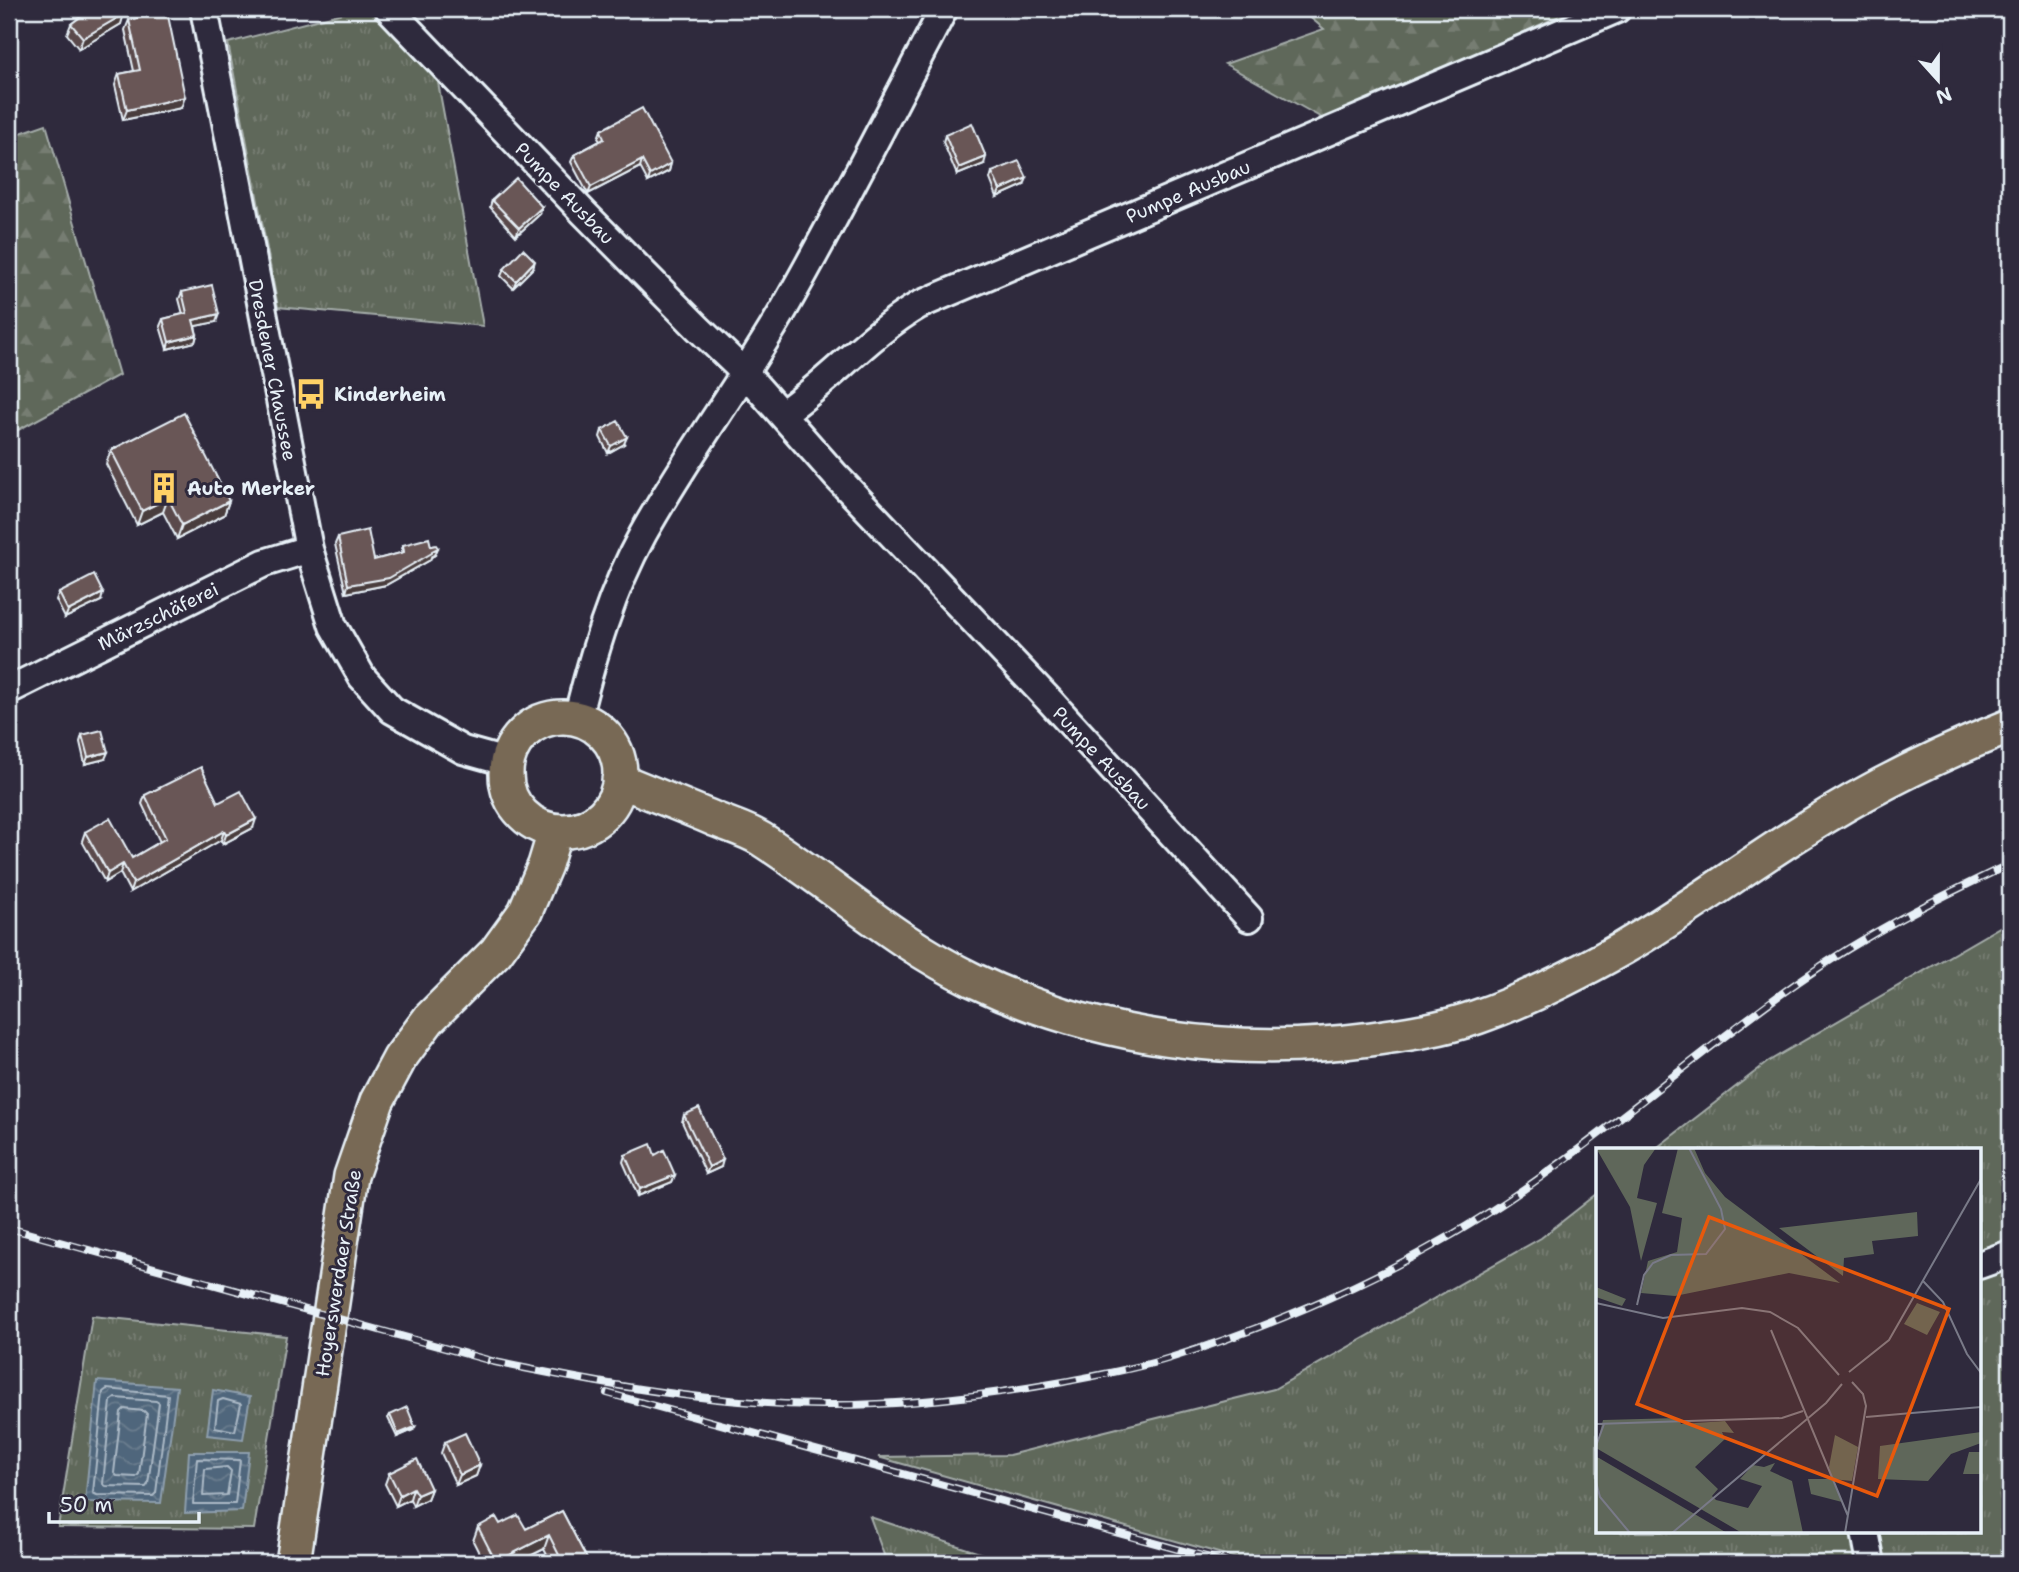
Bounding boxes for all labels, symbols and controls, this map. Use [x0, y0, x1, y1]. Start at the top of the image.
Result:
north arrow [1904, 46, 1974, 116]
text: N [1932, 81, 1955, 110]
street label: Pumpe Ausbau [509, 137, 620, 250]
street label: Pumpe Ausbau [1122, 154, 1254, 229]
street label: Dresdener Chaussee [243, 277, 302, 463]
bus stop icon: Kinderheim [294, 377, 328, 411]
place label: Kinderheim [334, 382, 446, 407]
building icon: Auto Merker [147, 471, 181, 505]
place label: Auto Merker [187, 476, 315, 501]
street label: Märzschäferei [94, 576, 223, 656]
street label: Pumpe Ausbau [1047, 701, 1156, 816]
inset map [1596, 1148, 1980, 1534]
street label: Hoyerswerdaer Straße [310, 1168, 367, 1378]
scale bar [49, 1481, 200, 1525]
text: 50 m [60, 1491, 113, 1519]

